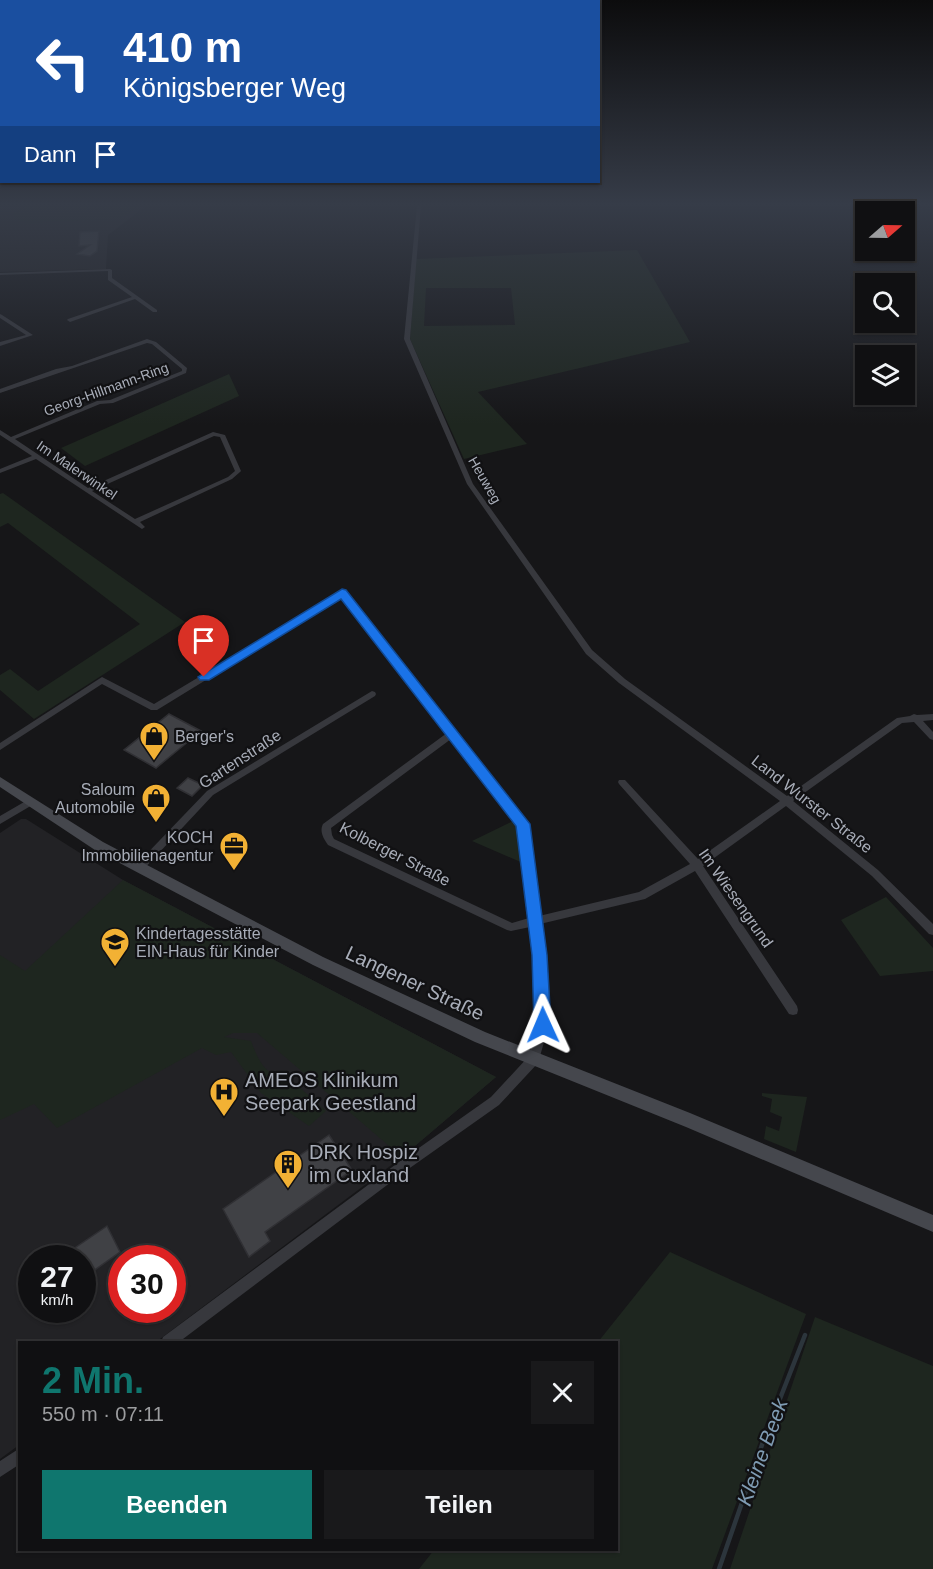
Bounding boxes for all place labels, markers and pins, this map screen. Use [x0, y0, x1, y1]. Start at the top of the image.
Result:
pin [178, 615, 229, 677]
shop icon: Berger's [138, 720, 170, 762]
place label: Berger's [175, 728, 234, 745]
place label: Saloum Automobile [55, 781, 135, 816]
shop icon: Saloum Automobile [140, 782, 172, 824]
place label: KOCH Immobilienagentur [81, 829, 214, 864]
office icon: KOCH Immobilienagentur [218, 830, 250, 872]
place label: Kindertagesstätte EIN-Haus für Kinder [136, 925, 280, 960]
school or university icon: Kindertagesstätte EIN-Haus für Kinder [99, 926, 131, 968]
place label: AMEOS Klinikum Seepark Geestland [245, 1069, 416, 1114]
hospital icon: AMEOS Klinikum Seepark Geestland [208, 1076, 240, 1118]
place label: DRK Hospiz im Cuxland [309, 1141, 418, 1186]
building icon: DRK Hospiz im Cuxland [272, 1148, 304, 1190]

